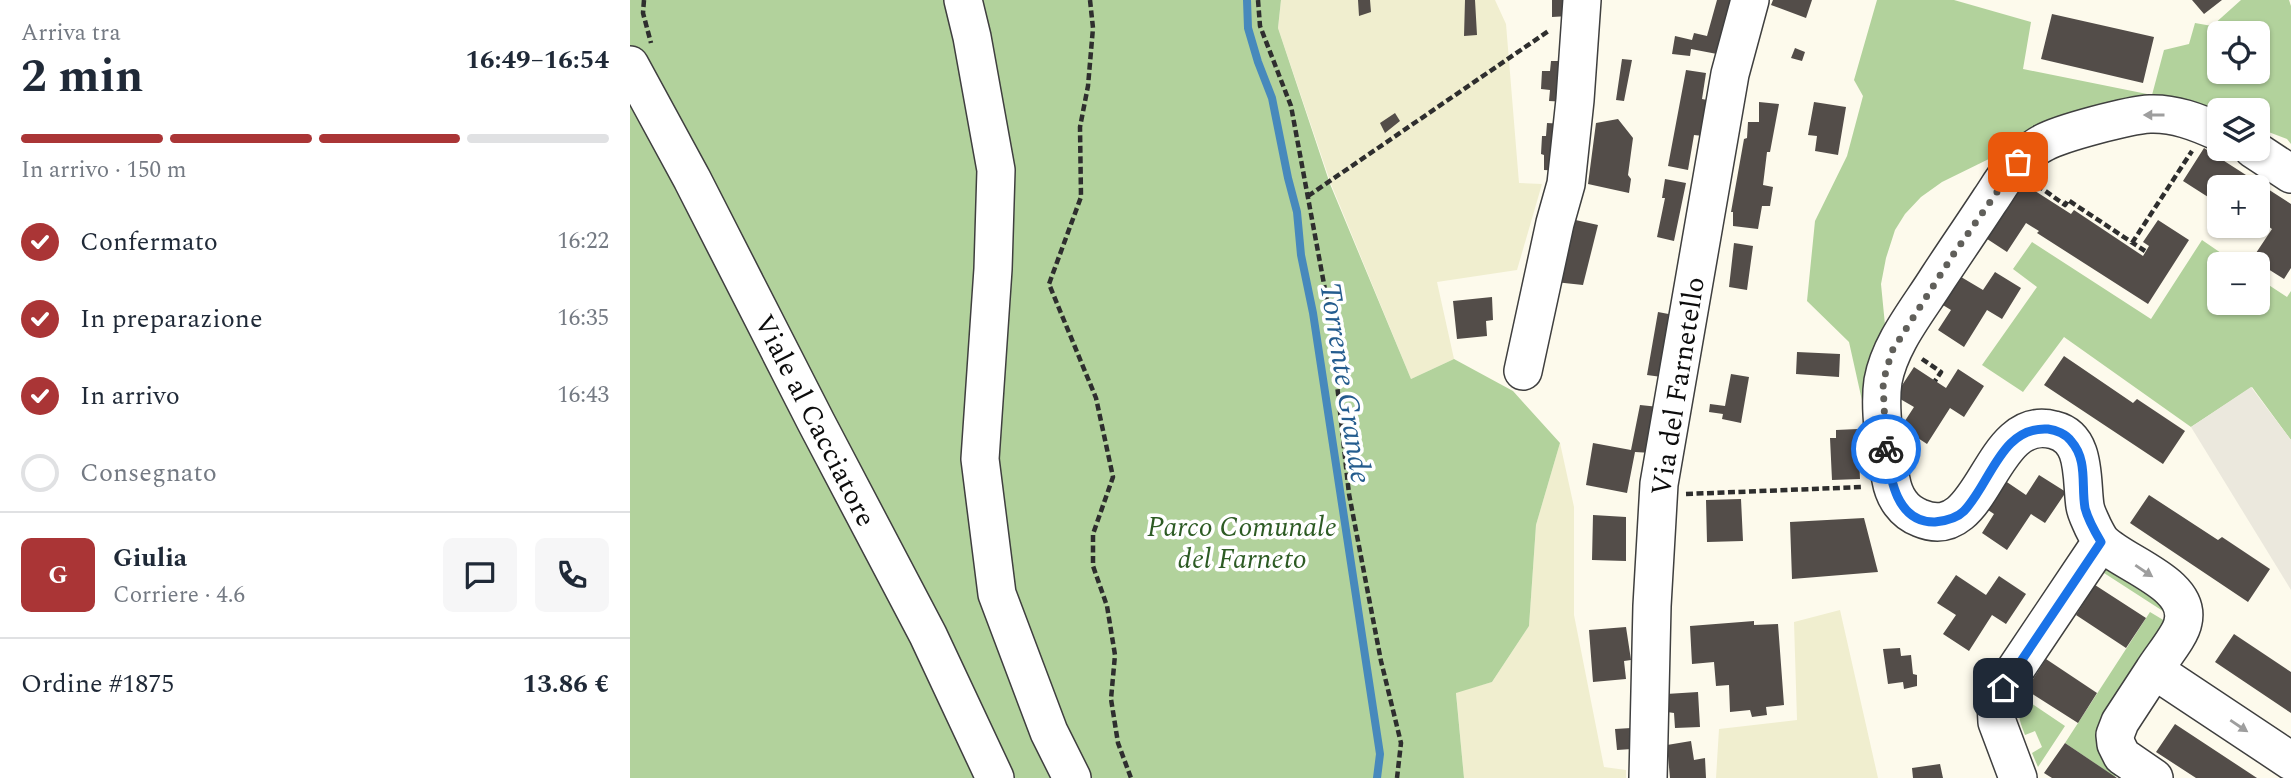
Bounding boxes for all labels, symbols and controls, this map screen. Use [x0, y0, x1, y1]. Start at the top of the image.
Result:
text: Arriva tra [21, 16, 121, 51]
map controls [2207, 21, 2270, 315]
button: locate [2207, 21, 2270, 84]
text: 16:49–16:54 [465, 40, 609, 80]
text: 2 min [21, 42, 143, 112]
button: layers [2207, 98, 2270, 161]
one-way arrow [2143, 109, 2165, 121]
pin [1988, 132, 2048, 192]
icon: bag [1999, 143, 2037, 181]
text: In arrivo · 150 m [21, 153, 187, 188]
button: + [2207, 175, 2270, 238]
text: Confermato [80, 222, 218, 262]
icon: check [21, 223, 59, 261]
text: 16:22 [557, 224, 609, 259]
button: − [2207, 252, 2270, 315]
street label: Via del Farnetello [1640, 274, 1717, 499]
water label: Torrente Grande [1306, 279, 1384, 487]
text: In preparazione [80, 299, 262, 339]
icon: check [21, 300, 59, 338]
text: 16:35 [557, 301, 609, 336]
street label: Viale al Cacciatore [742, 307, 887, 535]
text: In arrivo [80, 376, 180, 416]
icon: check [21, 377, 59, 415]
text: 16:43 [557, 378, 609, 413]
courier [1851, 414, 1921, 484]
icon: bike [1867, 430, 1905, 468]
text: Consegnato [80, 453, 217, 493]
park label: Parco Comunale del Farneto [1147, 506, 1337, 581]
text: Giulia [113, 538, 187, 578]
button: chat [443, 538, 517, 612]
button: phone [535, 538, 609, 612]
text: G [48, 555, 68, 595]
one-way arrow [2135, 564, 2154, 577]
text: Corriere · 4.6 [113, 578, 245, 613]
pin [1973, 658, 2033, 718]
text: Ordine #1875 [21, 664, 174, 704]
text: 13.86 € [523, 664, 609, 704]
icon: home [1984, 669, 2022, 707]
one-way arrow [2230, 719, 2248, 733]

